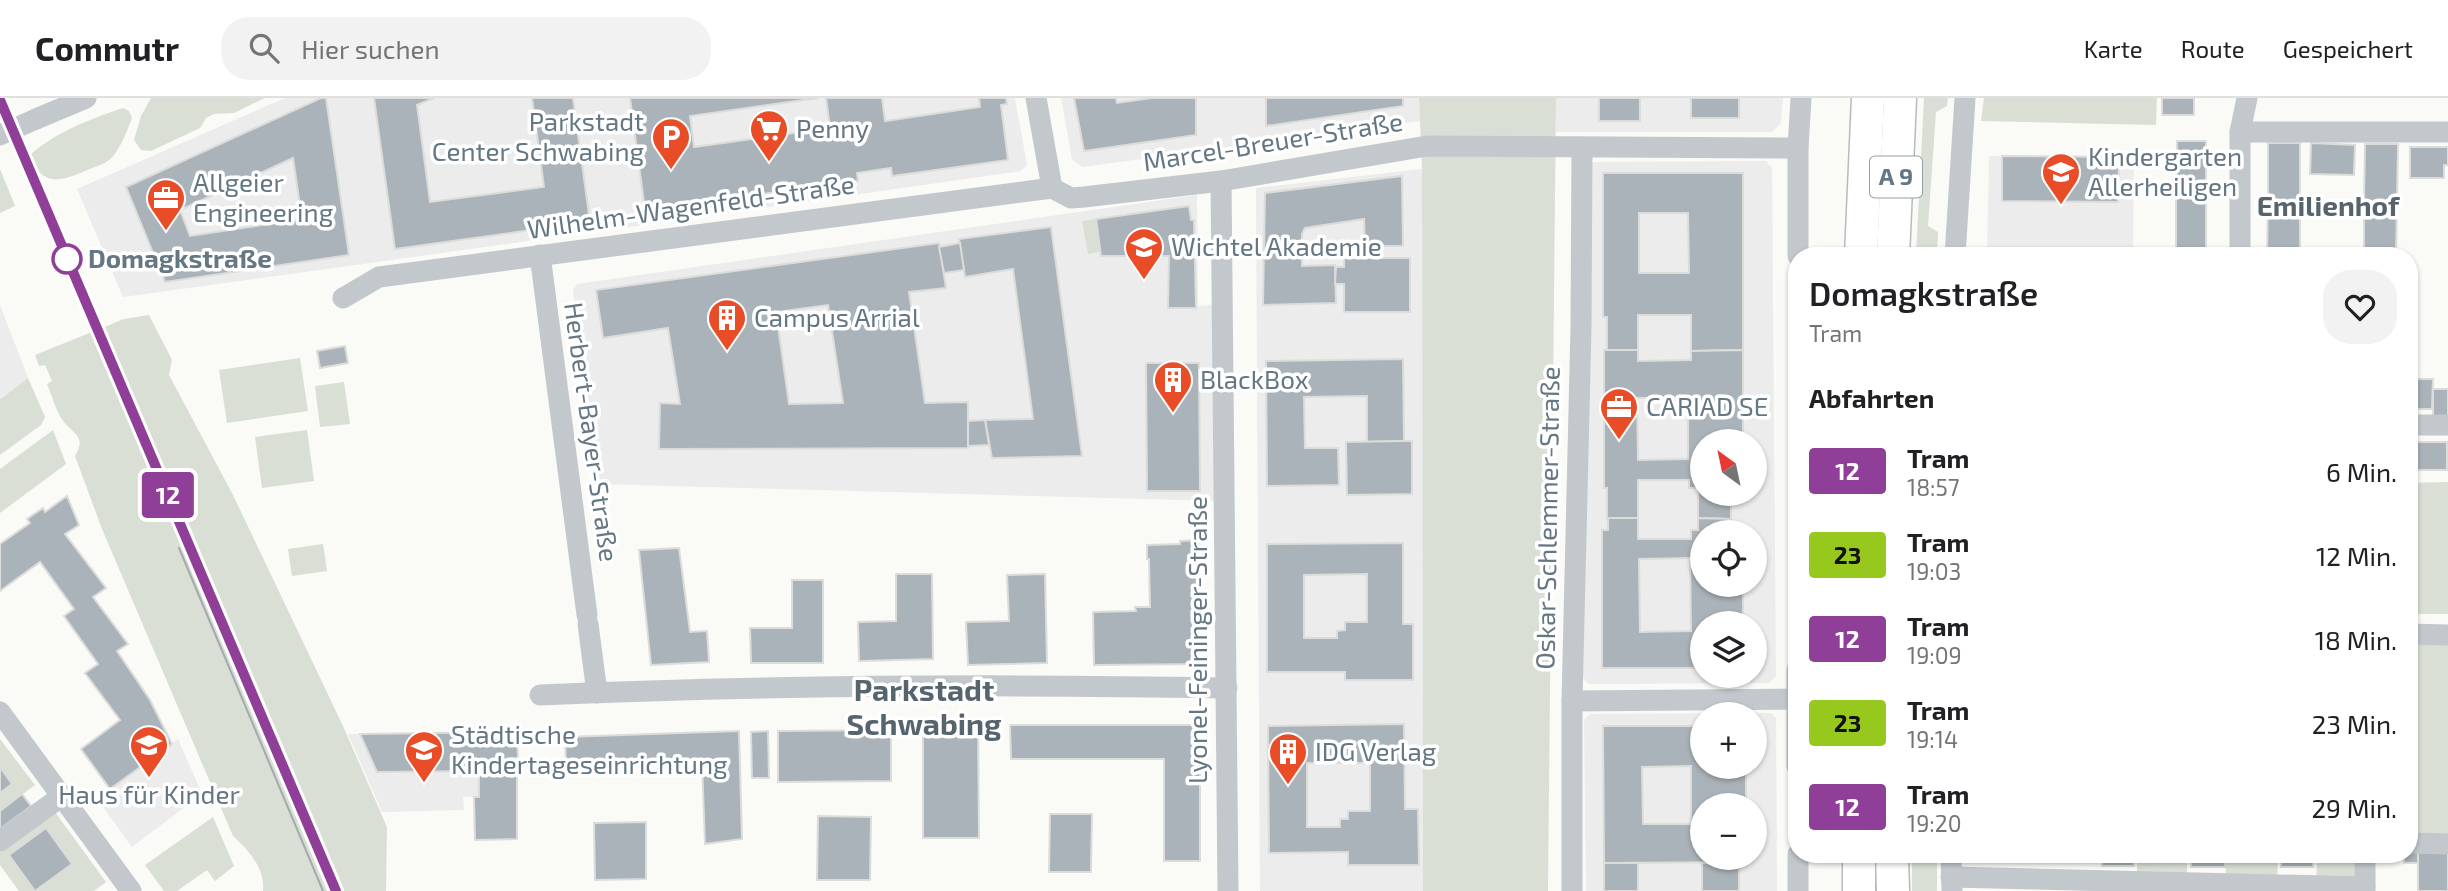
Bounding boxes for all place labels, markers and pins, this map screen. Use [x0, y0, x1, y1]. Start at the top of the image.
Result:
place label: Parkstadt Center Schwabing [432, 105, 644, 166]
supermarket icon: Penny [748, 108, 790, 163]
place label: Penny [796, 112, 869, 143]
parking icon: Parkstadt Center Schwabing [650, 116, 692, 171]
place label: Kindergarten Allerheiligen [2088, 140, 2242, 201]
school or university icon: Kindergarten Allerheiligen [2040, 151, 2082, 206]
place label: Allgeier Engineering [193, 166, 333, 227]
office icon: Allgeier Engineering [145, 177, 187, 232]
school or university icon: Wichtel Akademie [1123, 226, 1165, 281]
place label: Wichtel Akademie [1171, 230, 1382, 261]
place label: Domagkstraße [88, 242, 272, 273]
marker: Domagkstraße [52, 244, 82, 274]
building icon: Campus Arrial [706, 297, 748, 352]
place label: Campus Arrial [754, 301, 920, 332]
building icon: BlackBox [1152, 359, 1194, 414]
place label: BlackBox [1200, 363, 1309, 394]
office icon: CARIAD SE [1598, 386, 1640, 441]
place label: CARIAD SE [1646, 390, 1768, 421]
place label: Städtische Kindertageseinrichtung [451, 718, 728, 779]
school or university icon: Haus für Kinder [128, 724, 170, 779]
school or university icon: Städtische Kindertageseinrichtung [403, 729, 445, 784]
building icon: IDG Verlag [1267, 731, 1309, 786]
place label: IDG Verlag [1315, 735, 1436, 766]
place label: Haus für Kinder [58, 778, 240, 809]

